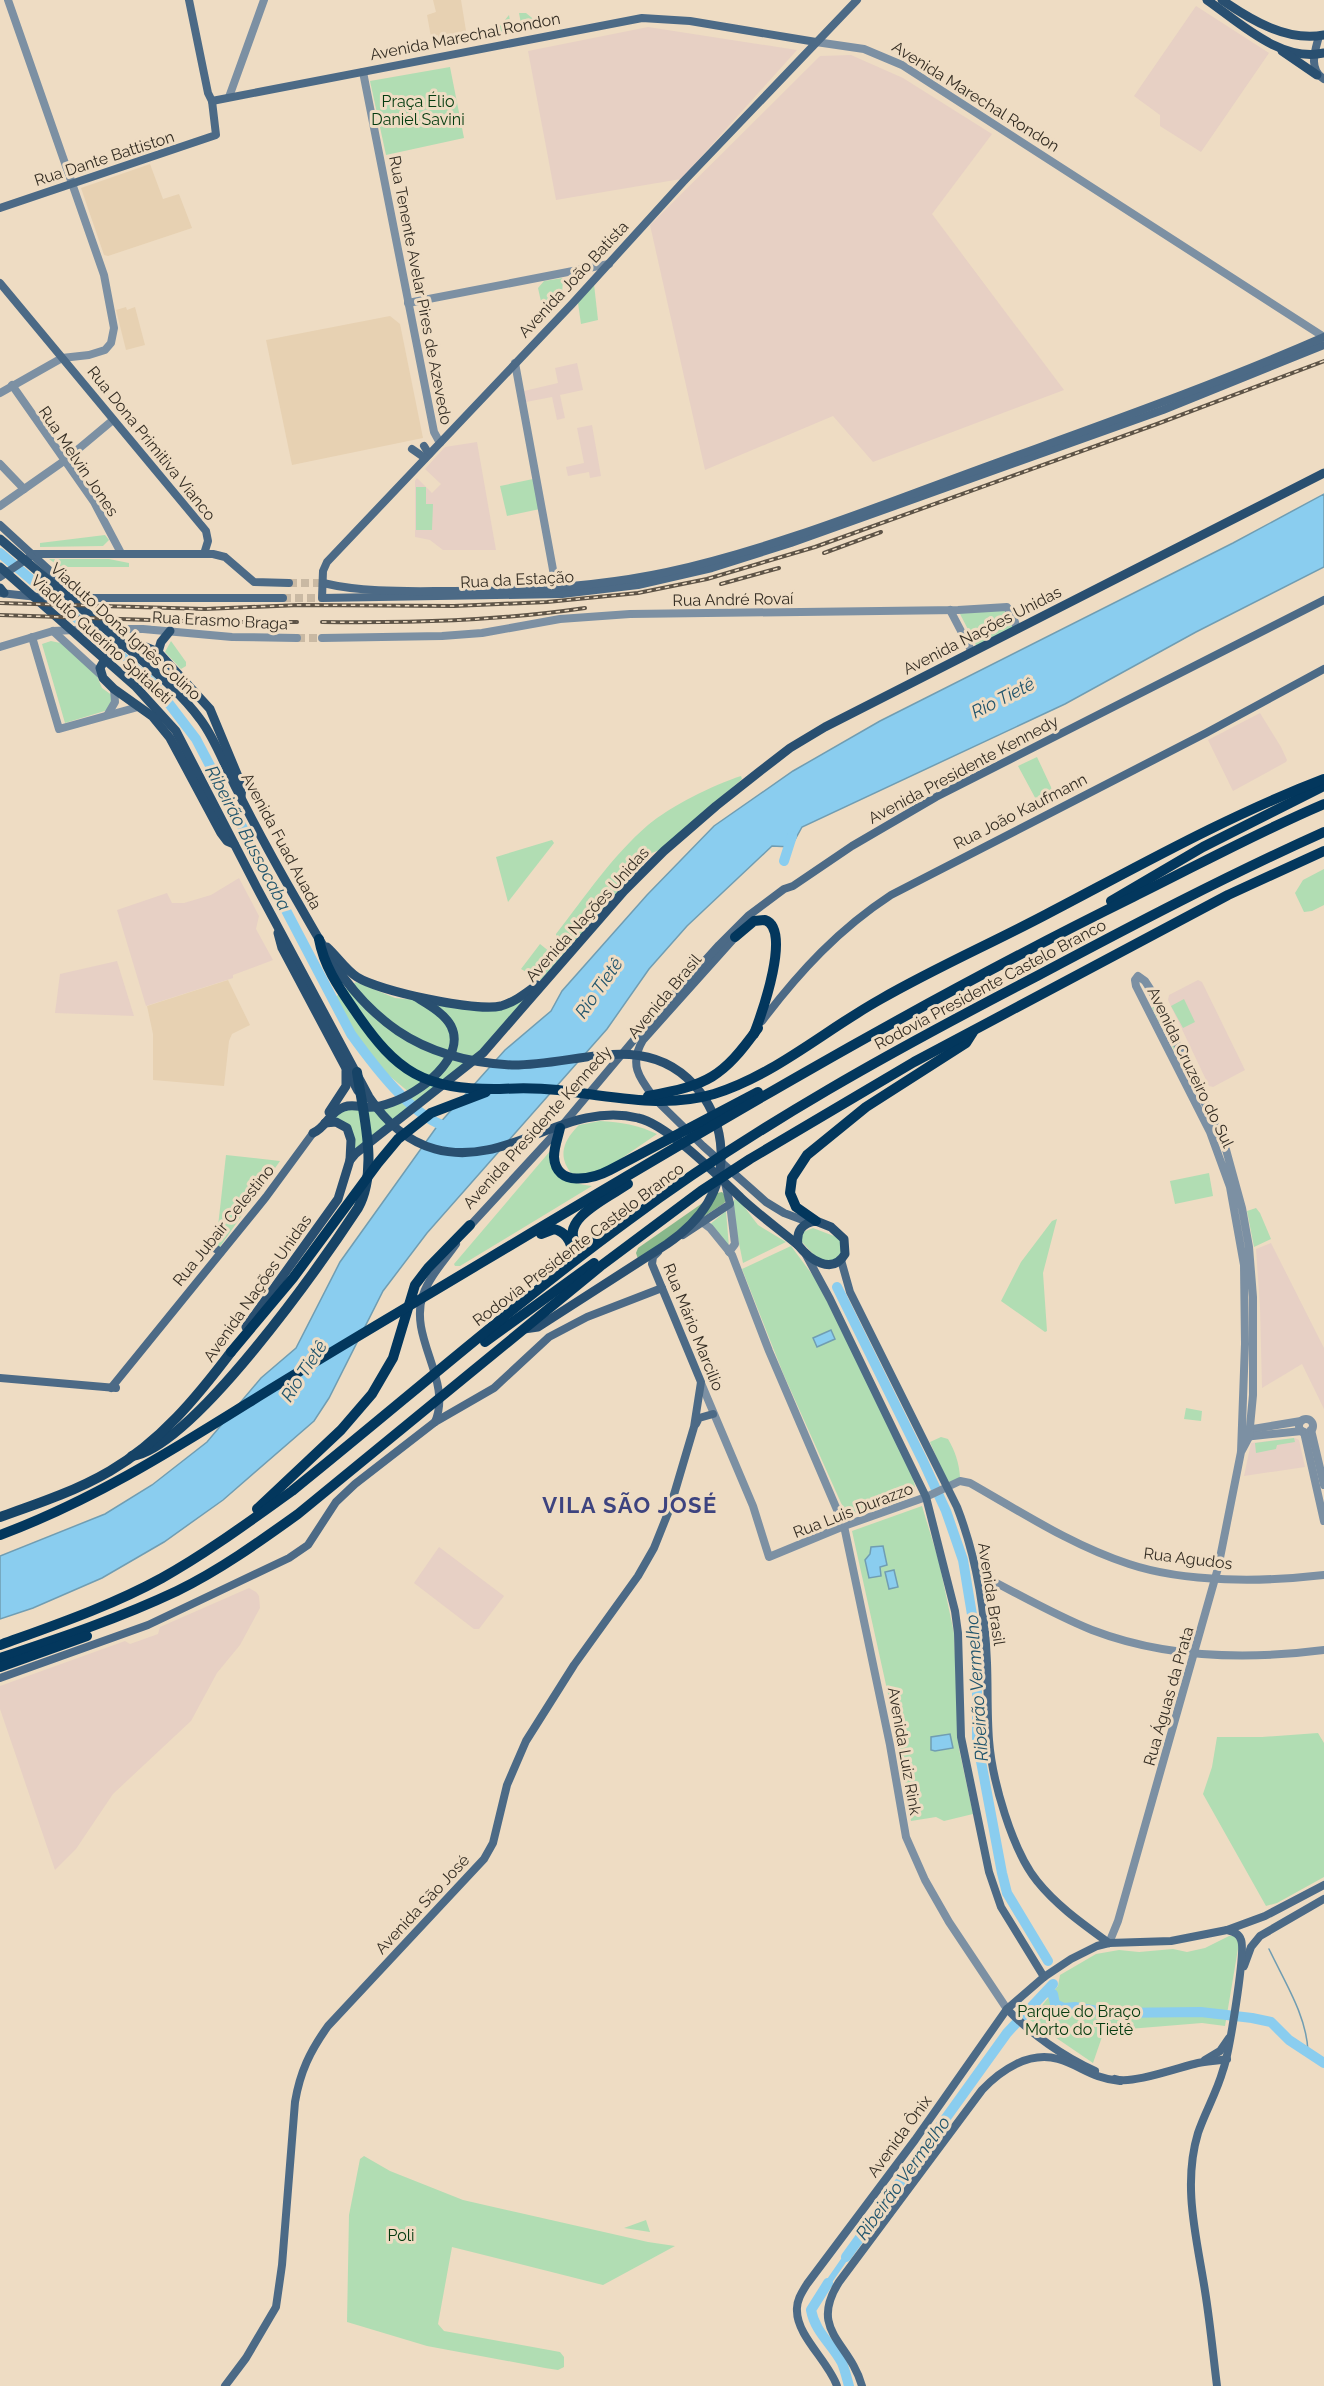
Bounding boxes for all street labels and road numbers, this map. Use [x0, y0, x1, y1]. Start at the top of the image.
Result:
street label: Avenida Marechal Rondon [368, 9, 562, 64]
street label: Avenida Marechal Rondon [889, 37, 1063, 156]
street label: Rua Dante Battiston [32, 127, 177, 190]
street label: Rua Tenente Avelar Pires de Azevedo [385, 154, 456, 426]
street label: Avenida João Batista [514, 217, 632, 342]
street label: Rua Dona Primitiva Vianco [83, 362, 220, 524]
street label: Rua Melvin Jones [35, 403, 123, 520]
street label: Viaduto Dona Ignês Colino [47, 559, 205, 704]
street label: Rua da Estação [460, 567, 574, 592]
street label: Viaduto Guerino Spitaleti [27, 571, 176, 708]
street label: Avenida Nações Unidas [900, 582, 1065, 679]
street label: Rua André Rovaí [672, 589, 794, 610]
street label: Rua Erasmo Braga [151, 607, 288, 634]
street label: Avenida Presidente Kennedy [865, 711, 1062, 828]
street label: Avenida Fuad Auada [238, 770, 326, 913]
street label: Rua João Kaufmann [950, 770, 1090, 853]
street label: Avenida Nações Unidas [522, 843, 653, 986]
street label: Rodovia Presidente Castelo Branco [871, 915, 1109, 1054]
street label: Avenida Brasil [624, 950, 706, 1042]
street label: Avenida Cruzeiro do Sul [1143, 984, 1238, 1151]
street label: Avenida Presidente Kennedy [459, 1042, 616, 1213]
street label: Rodovia Presidente Castelo Branco [469, 1159, 688, 1330]
street label: Rua Jubair Celestino [169, 1161, 278, 1290]
street label: Avenida Nações Unidas [199, 1211, 316, 1365]
street label: Rua Mário Marcilio [659, 1261, 728, 1394]
street label: Rua Luis Durazzo [790, 1479, 916, 1542]
street label: Avenida Brasil [974, 1541, 1009, 1648]
street label: Rua Agudos [1142, 1544, 1234, 1573]
street label: Rua Águas da Prata [1139, 1624, 1197, 1768]
street label: Avenida Luiz Rink [884, 1686, 925, 1817]
street label: Avenida São José [371, 1851, 473, 1958]
street label: Avenida Ônix [863, 2091, 935, 2181]

